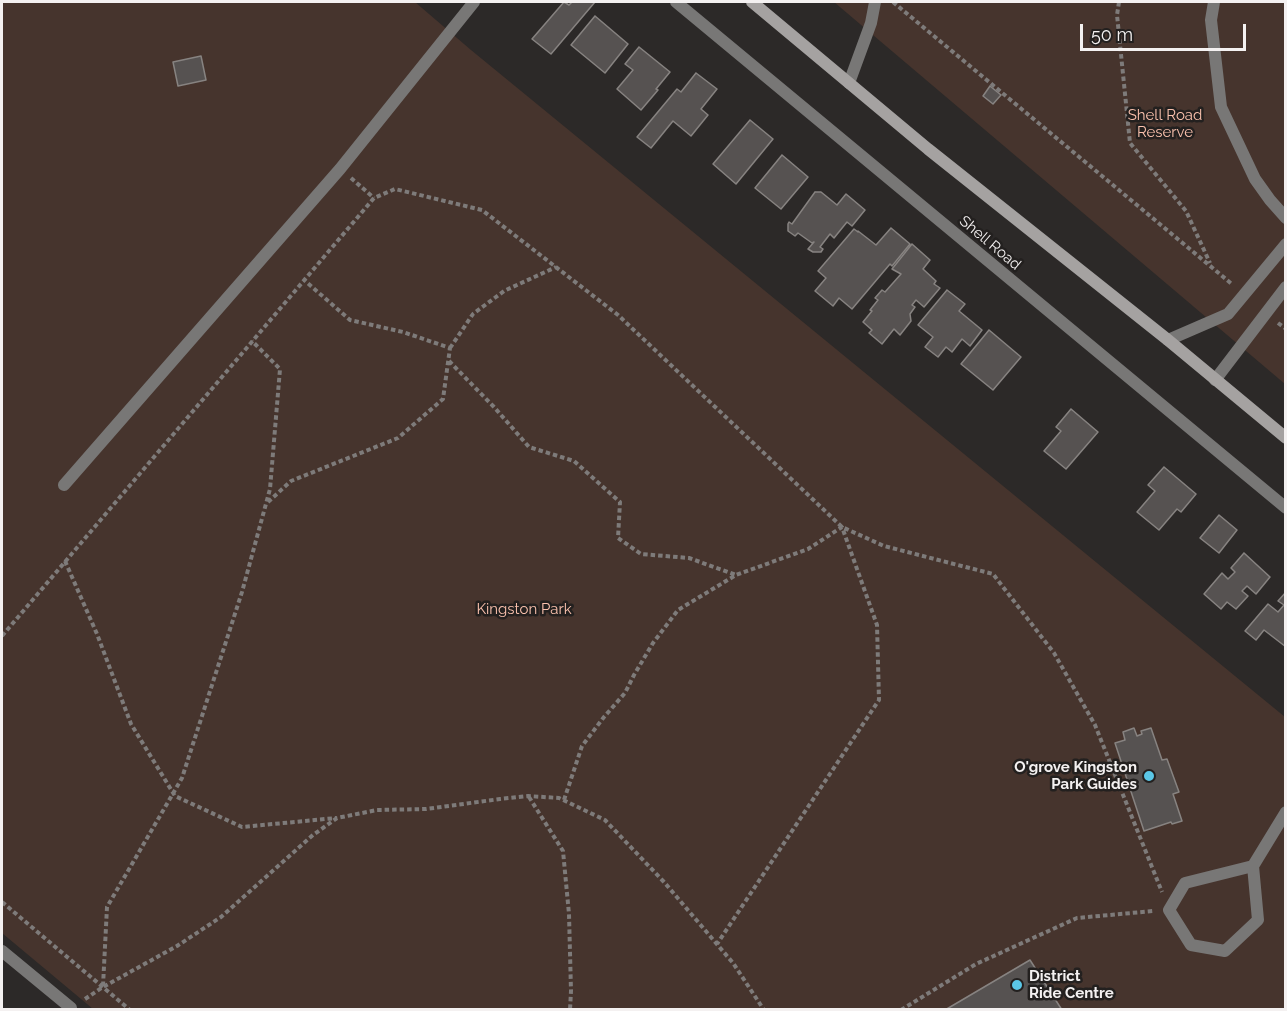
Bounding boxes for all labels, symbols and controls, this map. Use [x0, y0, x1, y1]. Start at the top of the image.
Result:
scale bar [1083, 12, 1250, 50]
text: 50 m [1091, 24, 1133, 45]
park label: Shell Road Reserve [1128, 106, 1202, 141]
street label: Shell Road [956, 212, 1024, 274]
park label: Kingston Park [476, 600, 572, 618]
place label: O'grove Kingston Park Guides [1014, 758, 1137, 793]
marker: O'grove Kingston Park Guides [1142, 769, 1156, 783]
place label: District Ride Centre [1029, 967, 1114, 1002]
marker: District Ride Centre [1010, 978, 1024, 992]

